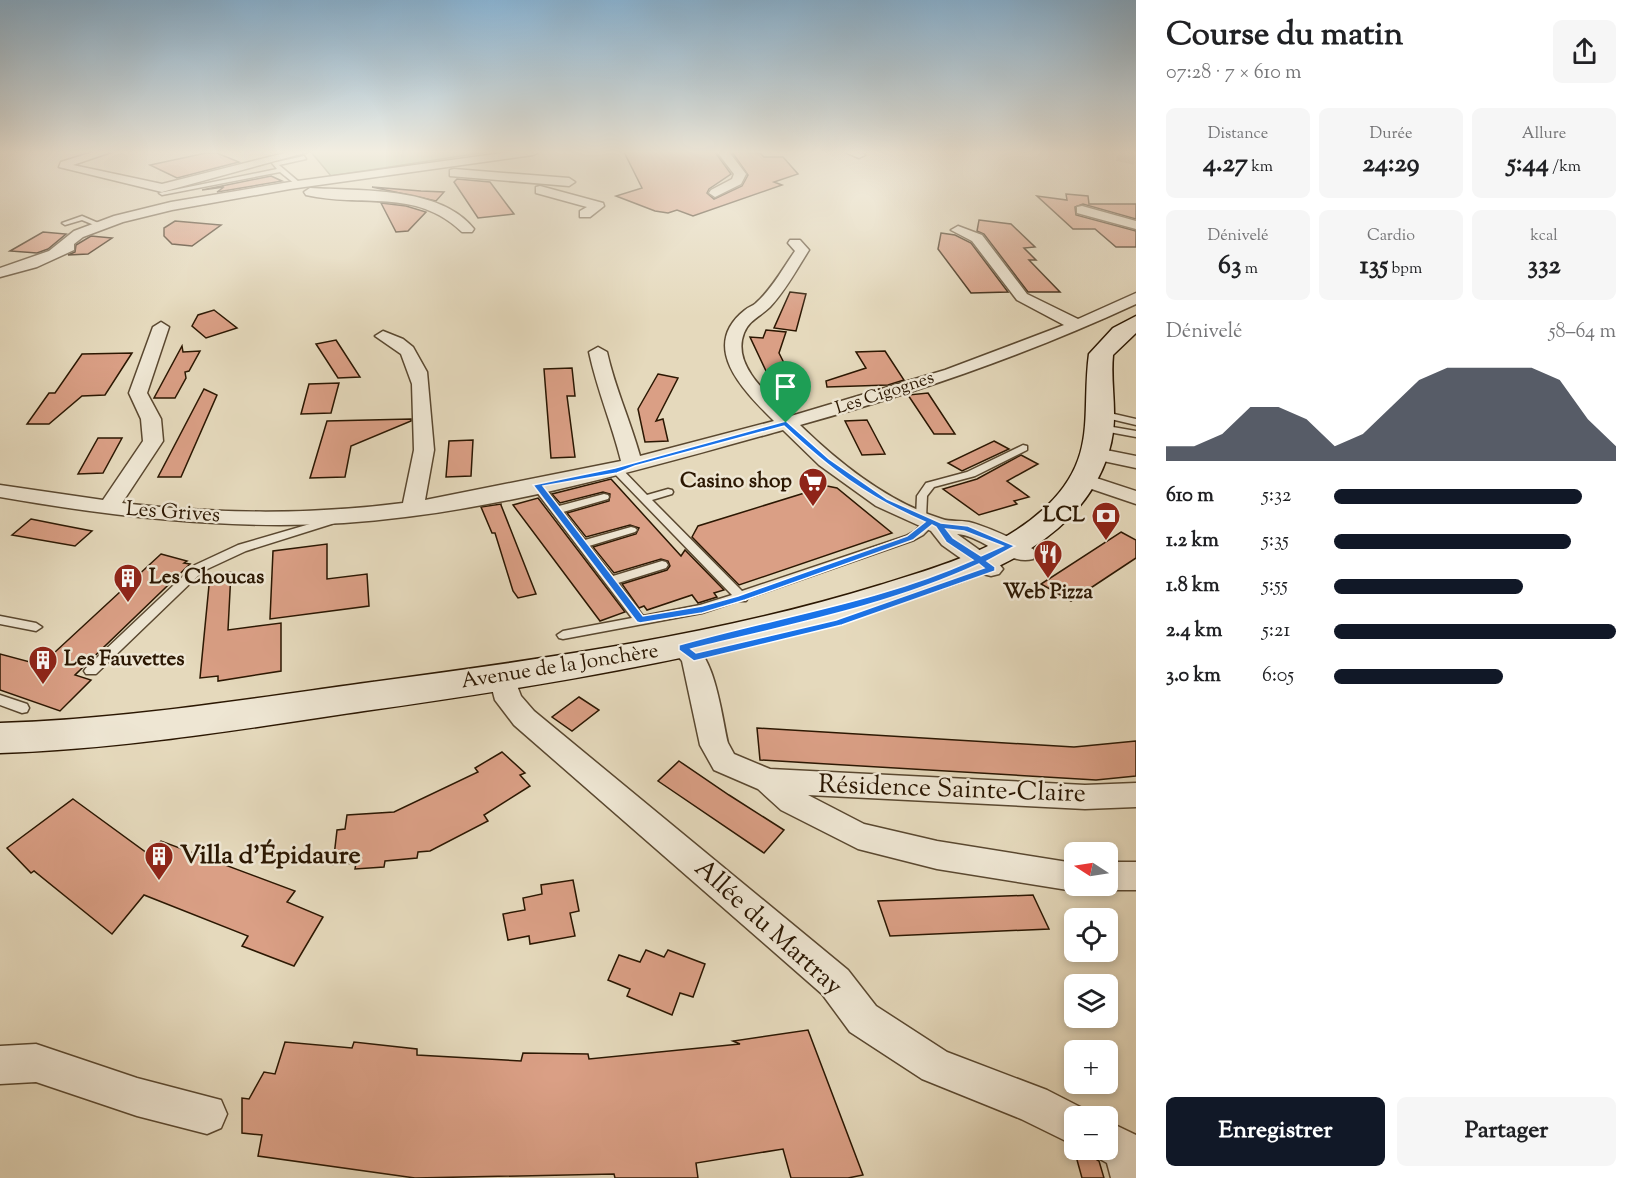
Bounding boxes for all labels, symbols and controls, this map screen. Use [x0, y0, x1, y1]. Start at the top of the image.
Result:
text: Course du matin [1166, 12, 1403, 60]
button: share [1553, 20, 1616, 83]
text: 07:28 · 7 × 610 m [1166, 59, 1302, 88]
text: Distance [1208, 123, 1268, 146]
text: Durée [1370, 123, 1412, 146]
text: Allure [1522, 123, 1566, 146]
text: 4.27 [1203, 146, 1248, 183]
text: 24:29 [1363, 146, 1419, 183]
text: 5:44 [1507, 146, 1549, 183]
text: km [1248, 156, 1273, 179]
text: /km [1549, 156, 1581, 179]
text: Dénivelé [1207, 225, 1269, 248]
text: Cardio [1367, 225, 1415, 248]
text: kcal [1530, 225, 1558, 248]
text: 63 [1218, 248, 1241, 285]
text: 135 [1360, 248, 1388, 285]
text: 332 [1527, 248, 1561, 285]
text: m [1241, 258, 1258, 281]
text: bpm [1388, 258, 1422, 281]
text: Dénivelé [1166, 318, 1242, 347]
text: 58–64 m [1549, 318, 1616, 347]
pin [760, 361, 811, 423]
street label: Les Cigognes [832, 366, 938, 422]
icon: arrive [769, 370, 802, 403]
supermarket icon: Casino shop [797, 466, 829, 508]
place label: Casino shop [680, 467, 792, 497]
text: 610 m [1166, 482, 1214, 511]
text: 5:32 [1262, 482, 1291, 511]
street label: Les Grives [125, 495, 221, 531]
bank icon: LCL [1090, 500, 1122, 542]
place label: LCL [1043, 501, 1085, 531]
text: 1.2 km [1166, 527, 1219, 556]
text: 5:35 [1262, 527, 1289, 556]
restaurant icon: Web Pizza [1032, 538, 1064, 580]
building icon: Les Choucas [112, 562, 144, 604]
place label: Les Choucas [149, 563, 264, 593]
text: 1.8 km [1166, 572, 1220, 601]
text: 5:55 [1262, 572, 1288, 601]
place label: Web Pizza [1003, 578, 1093, 608]
text: 2.4 km [1166, 617, 1222, 646]
text: 5:21 [1262, 617, 1290, 646]
street label: Avenue de la Jonchère [459, 637, 661, 697]
building icon: Les Fauvettes [27, 644, 59, 686]
place label: Les Fauvettes [64, 645, 184, 675]
text: 3.0 km [1166, 662, 1221, 691]
text: 6:05 [1262, 662, 1294, 691]
street label: Résidence Sainte-Claire [818, 767, 1086, 813]
place label: Villa d'Épidaure [180, 838, 361, 875]
building icon: Villa d'Épidaure [143, 840, 175, 882]
north arrow [1064, 842, 1118, 896]
map controls [1064, 842, 1118, 1160]
street label: Allée du Martray [686, 851, 850, 1005]
button: locate [1064, 908, 1118, 962]
button: layers [1064, 974, 1118, 1028]
button: + [1064, 1040, 1118, 1094]
button: Enregistrer [1166, 1097, 1385, 1166]
button: Partager [1397, 1097, 1616, 1166]
button: − [1064, 1106, 1118, 1160]

